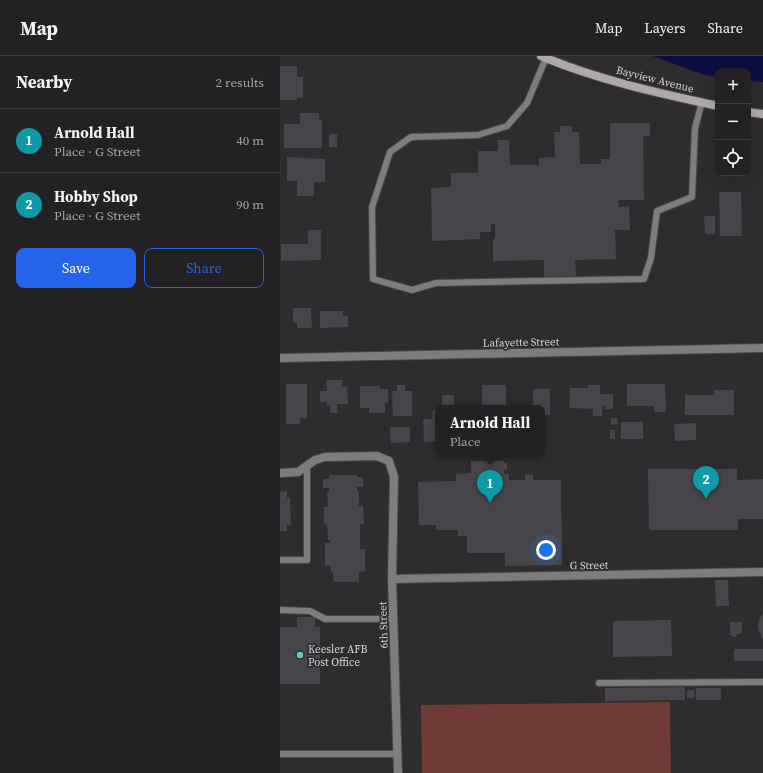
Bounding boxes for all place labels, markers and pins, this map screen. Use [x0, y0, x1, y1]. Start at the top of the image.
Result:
pin: 2 [693, 466, 719, 499]
pin: 1 [477, 470, 503, 503]
place label: Keesler AFB Post Office [308, 642, 368, 670]
marker: Keesler AFB Post Office [295, 650, 305, 660]

